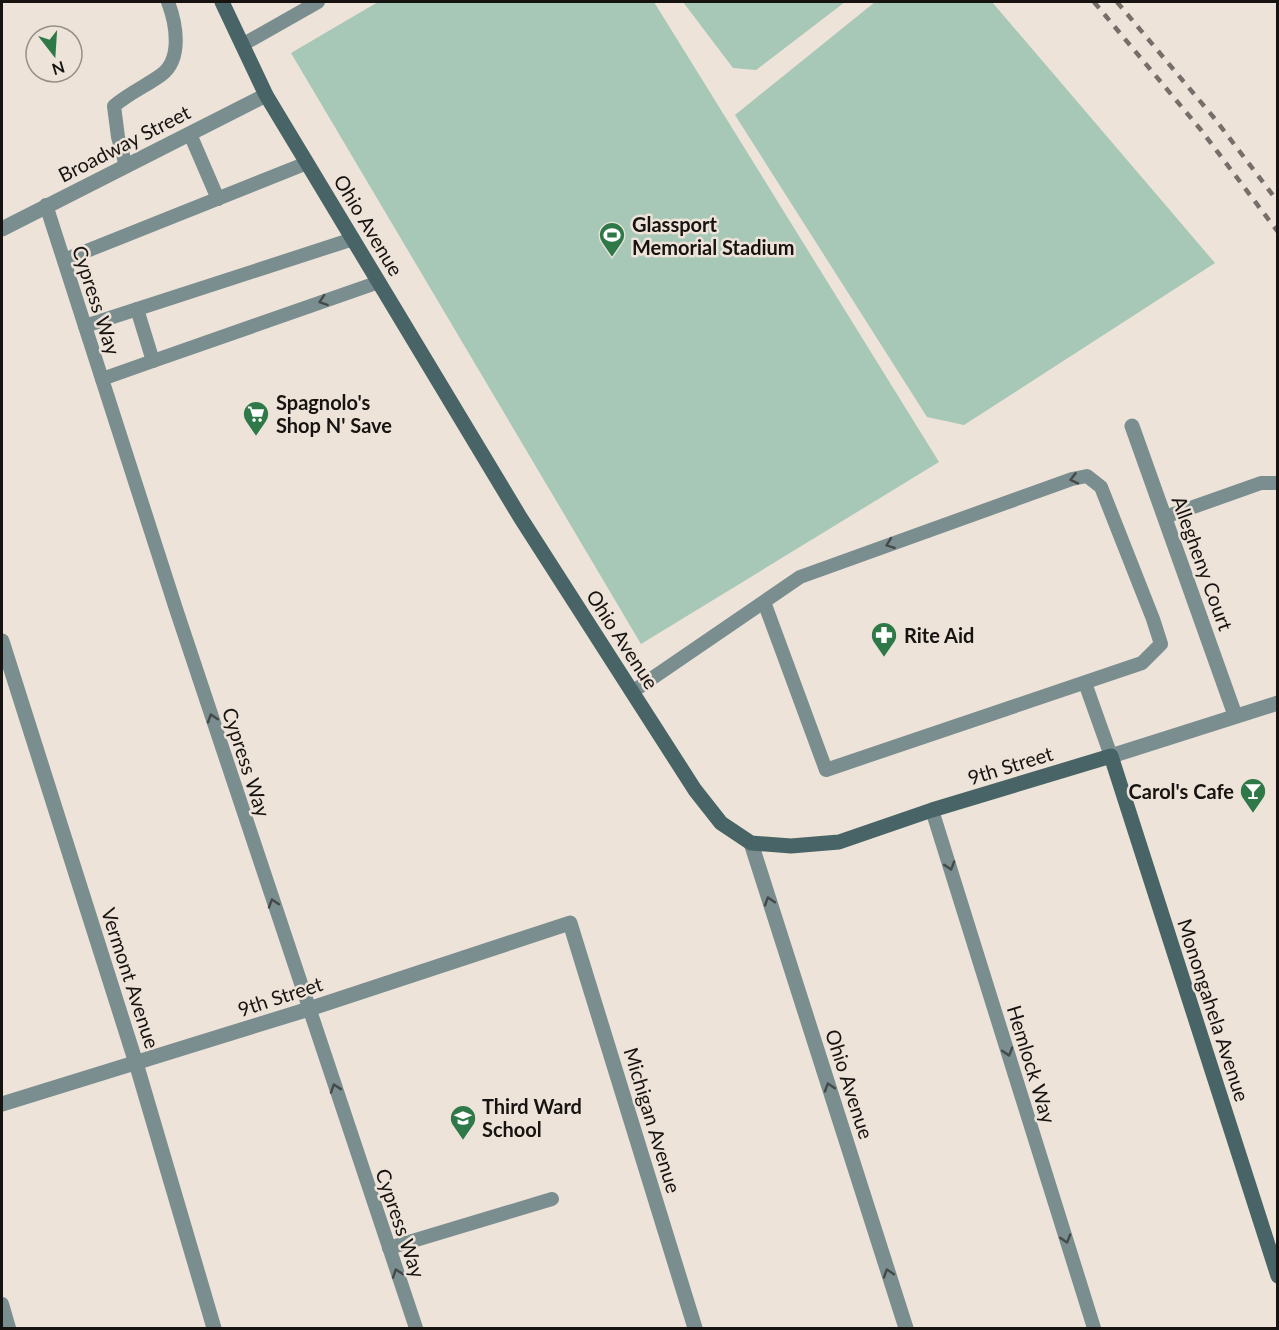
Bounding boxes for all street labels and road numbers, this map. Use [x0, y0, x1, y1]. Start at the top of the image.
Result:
street label: Broadway Street [54, 99, 194, 187]
street label: Ohio Avenue [329, 170, 409, 280]
street label: Cypress Way [68, 242, 126, 358]
street label: Allegheny Court [1168, 492, 1238, 634]
street label: Ohio Avenue [582, 585, 664, 693]
street label: Cypress Way [218, 704, 276, 820]
street label: 9th Street [965, 741, 1055, 789]
street label: Vermont Avenue [97, 905, 165, 1051]
street label: Monongahela Avenue [1173, 916, 1255, 1104]
street label: 9th Street [235, 971, 325, 1021]
street label: Hemlock Way [1003, 1002, 1062, 1127]
street label: Ohio Avenue [821, 1026, 879, 1142]
street label: Michigan Avenue [619, 1044, 687, 1196]
street label: Cypress Way [371, 1165, 431, 1281]

